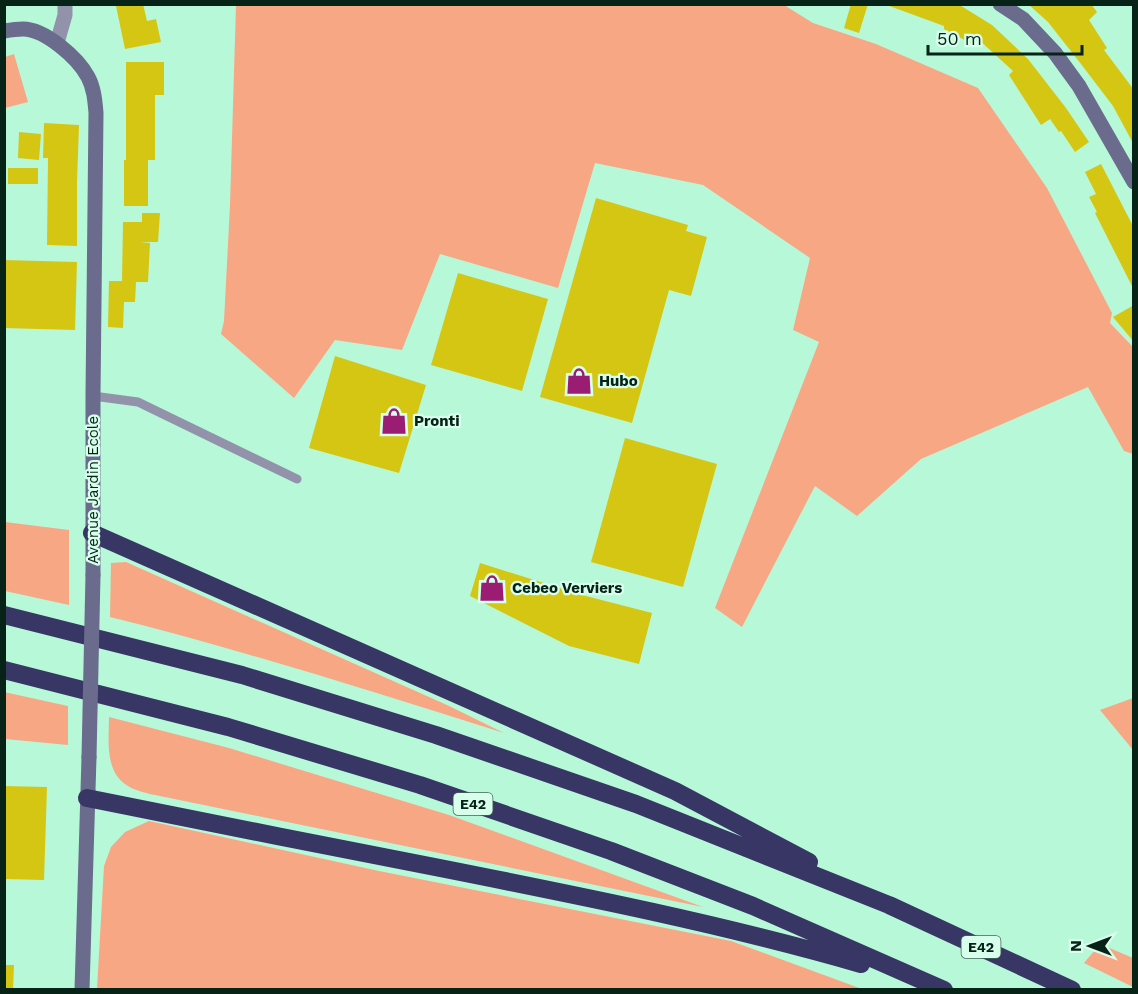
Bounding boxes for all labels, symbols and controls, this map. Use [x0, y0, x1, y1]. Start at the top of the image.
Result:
scale bar [928, 18, 1082, 56]
text: 50 m [937, 28, 982, 49]
shop icon: Hubo [564, 366, 594, 396]
place label: Hubo [599, 372, 638, 390]
shop icon: Pronti [379, 406, 409, 436]
place label: Pronti [414, 412, 460, 430]
street label: Avenue Jardin Ecole [84, 416, 102, 564]
shop icon: Cebeo Verviers [477, 573, 507, 603]
place label: Cebeo Verviers [512, 579, 622, 597]
road number: E42 [454, 793, 492, 815]
north arrow [1060, 916, 1120, 976]
road number: E42 [962, 936, 1000, 958]
text: N [1066, 940, 1085, 952]

